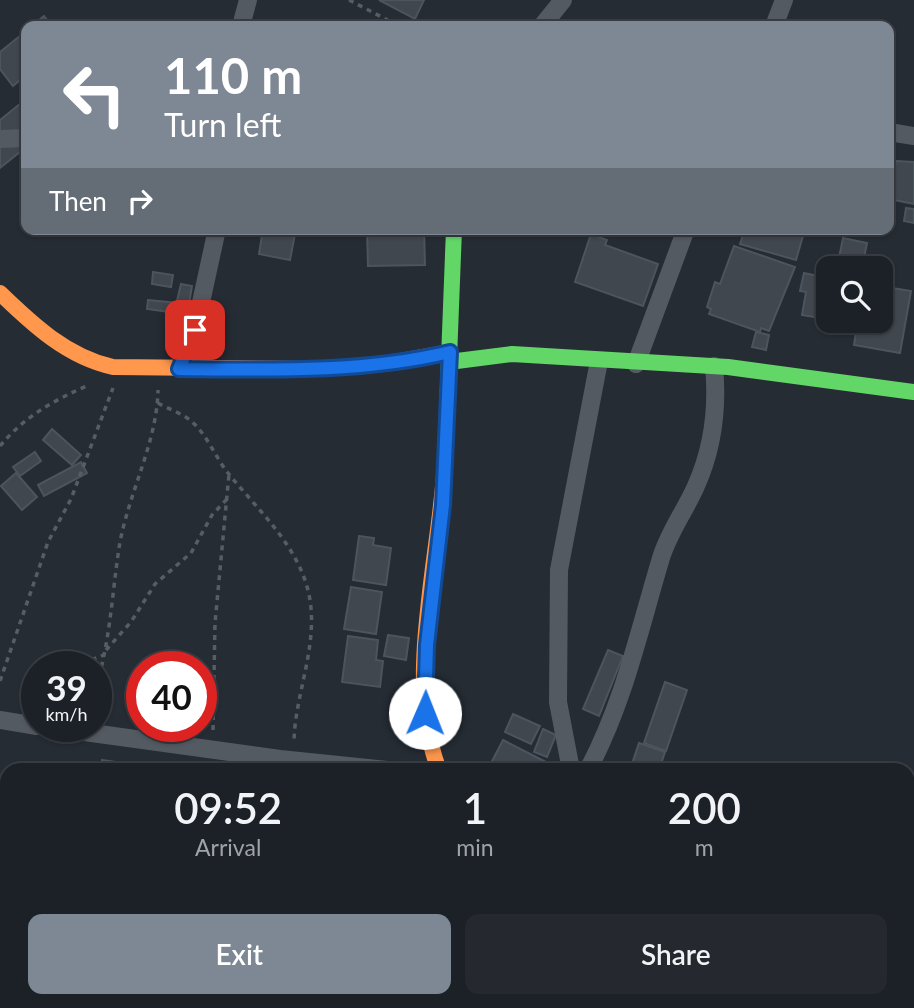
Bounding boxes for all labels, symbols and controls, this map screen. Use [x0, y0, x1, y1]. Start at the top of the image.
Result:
text: 110 m [164, 46, 302, 104]
icon: left [49, 49, 140, 140]
text: Turn left [164, 105, 281, 144]
icon: right [121, 182, 159, 220]
text: Then [49, 185, 107, 217]
map controls [816, 256, 893, 333]
button: search [816, 256, 893, 333]
pin [165, 300, 225, 360]
icon: arrive [176, 311, 214, 349]
speed limit sign: 40 [126, 651, 217, 742]
text: 39 [46, 666, 87, 708]
position arrow [388, 676, 462, 750]
text: km/h [45, 703, 88, 725]
text: 09:52 [174, 783, 282, 833]
text: 1 [463, 783, 487, 833]
text: 200 [668, 783, 741, 833]
text: Arrival [195, 833, 261, 861]
text: min [456, 833, 494, 861]
text: m [695, 833, 714, 861]
button: Exit [28, 914, 451, 994]
button: Share [465, 914, 887, 994]

